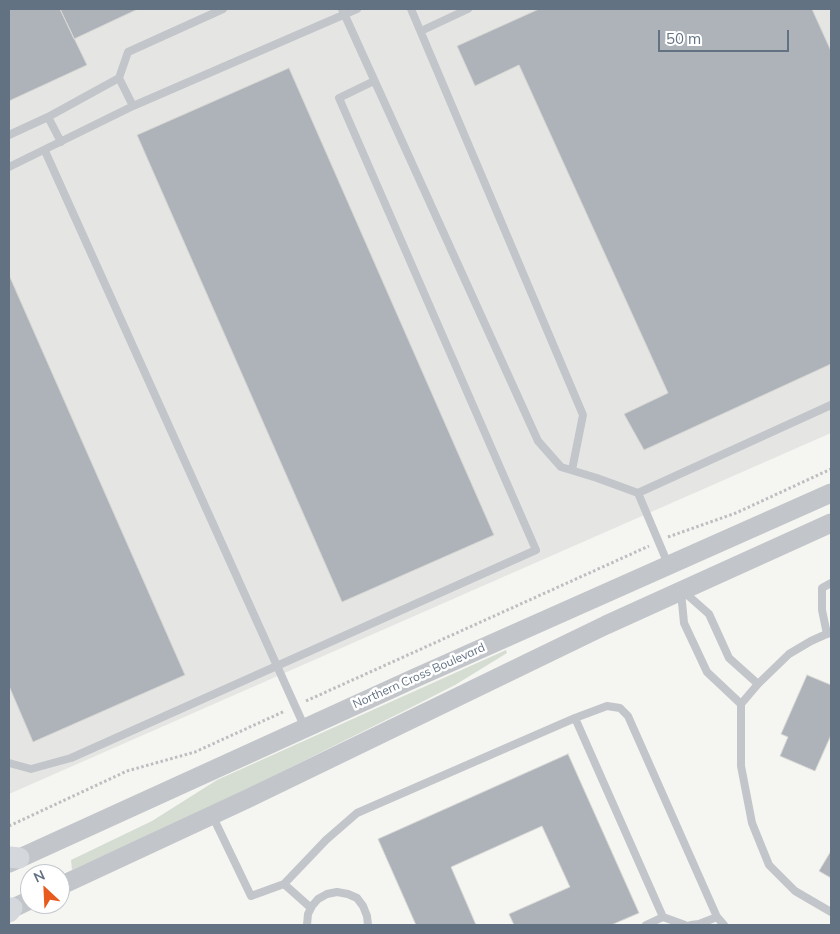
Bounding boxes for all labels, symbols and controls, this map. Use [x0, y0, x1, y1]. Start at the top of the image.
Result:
scale bar [660, 20, 791, 52]
text: 50 m [666, 29, 701, 48]
street label: Northern Cross Boulevard [351, 640, 487, 712]
north arrow [20, 864, 70, 914]
text: N [30, 866, 48, 887]

